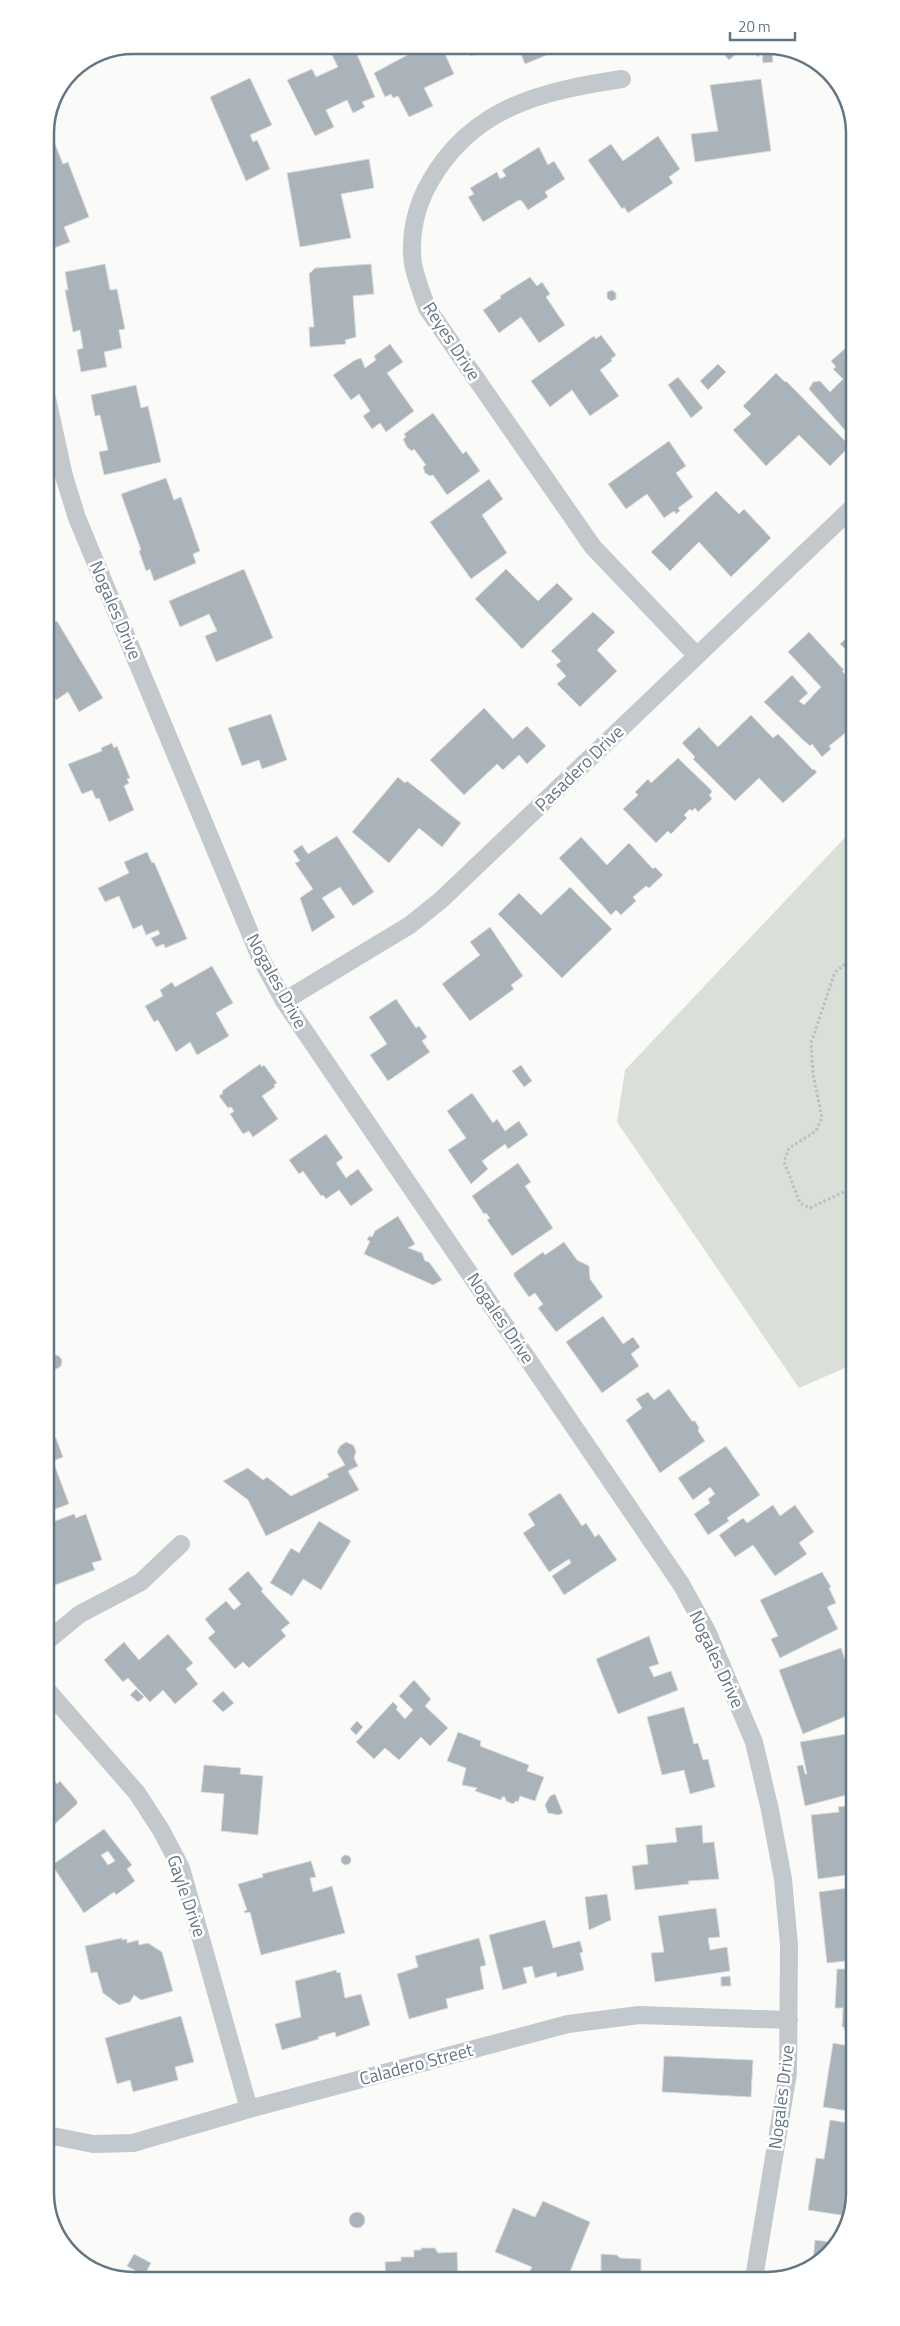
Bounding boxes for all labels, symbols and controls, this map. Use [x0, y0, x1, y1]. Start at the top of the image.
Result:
scale bar [730, 10, 795, 42]
text: 20 m [738, 15, 771, 38]
street label: Reyes Drive [416, 296, 488, 386]
street label: Nogales Drive [83, 556, 149, 664]
street label: Pasadero Drive [528, 719, 630, 817]
street label: Nogales Drive [240, 929, 314, 1033]
street label: Nogales Drive [461, 1267, 541, 1369]
street label: Nogales Drive [683, 1606, 751, 1712]
street label: Gayle Drive [160, 1851, 214, 1941]
street label: Caladero Street [356, 2036, 476, 2092]
street label: Nogales Drive [761, 2043, 801, 2151]

